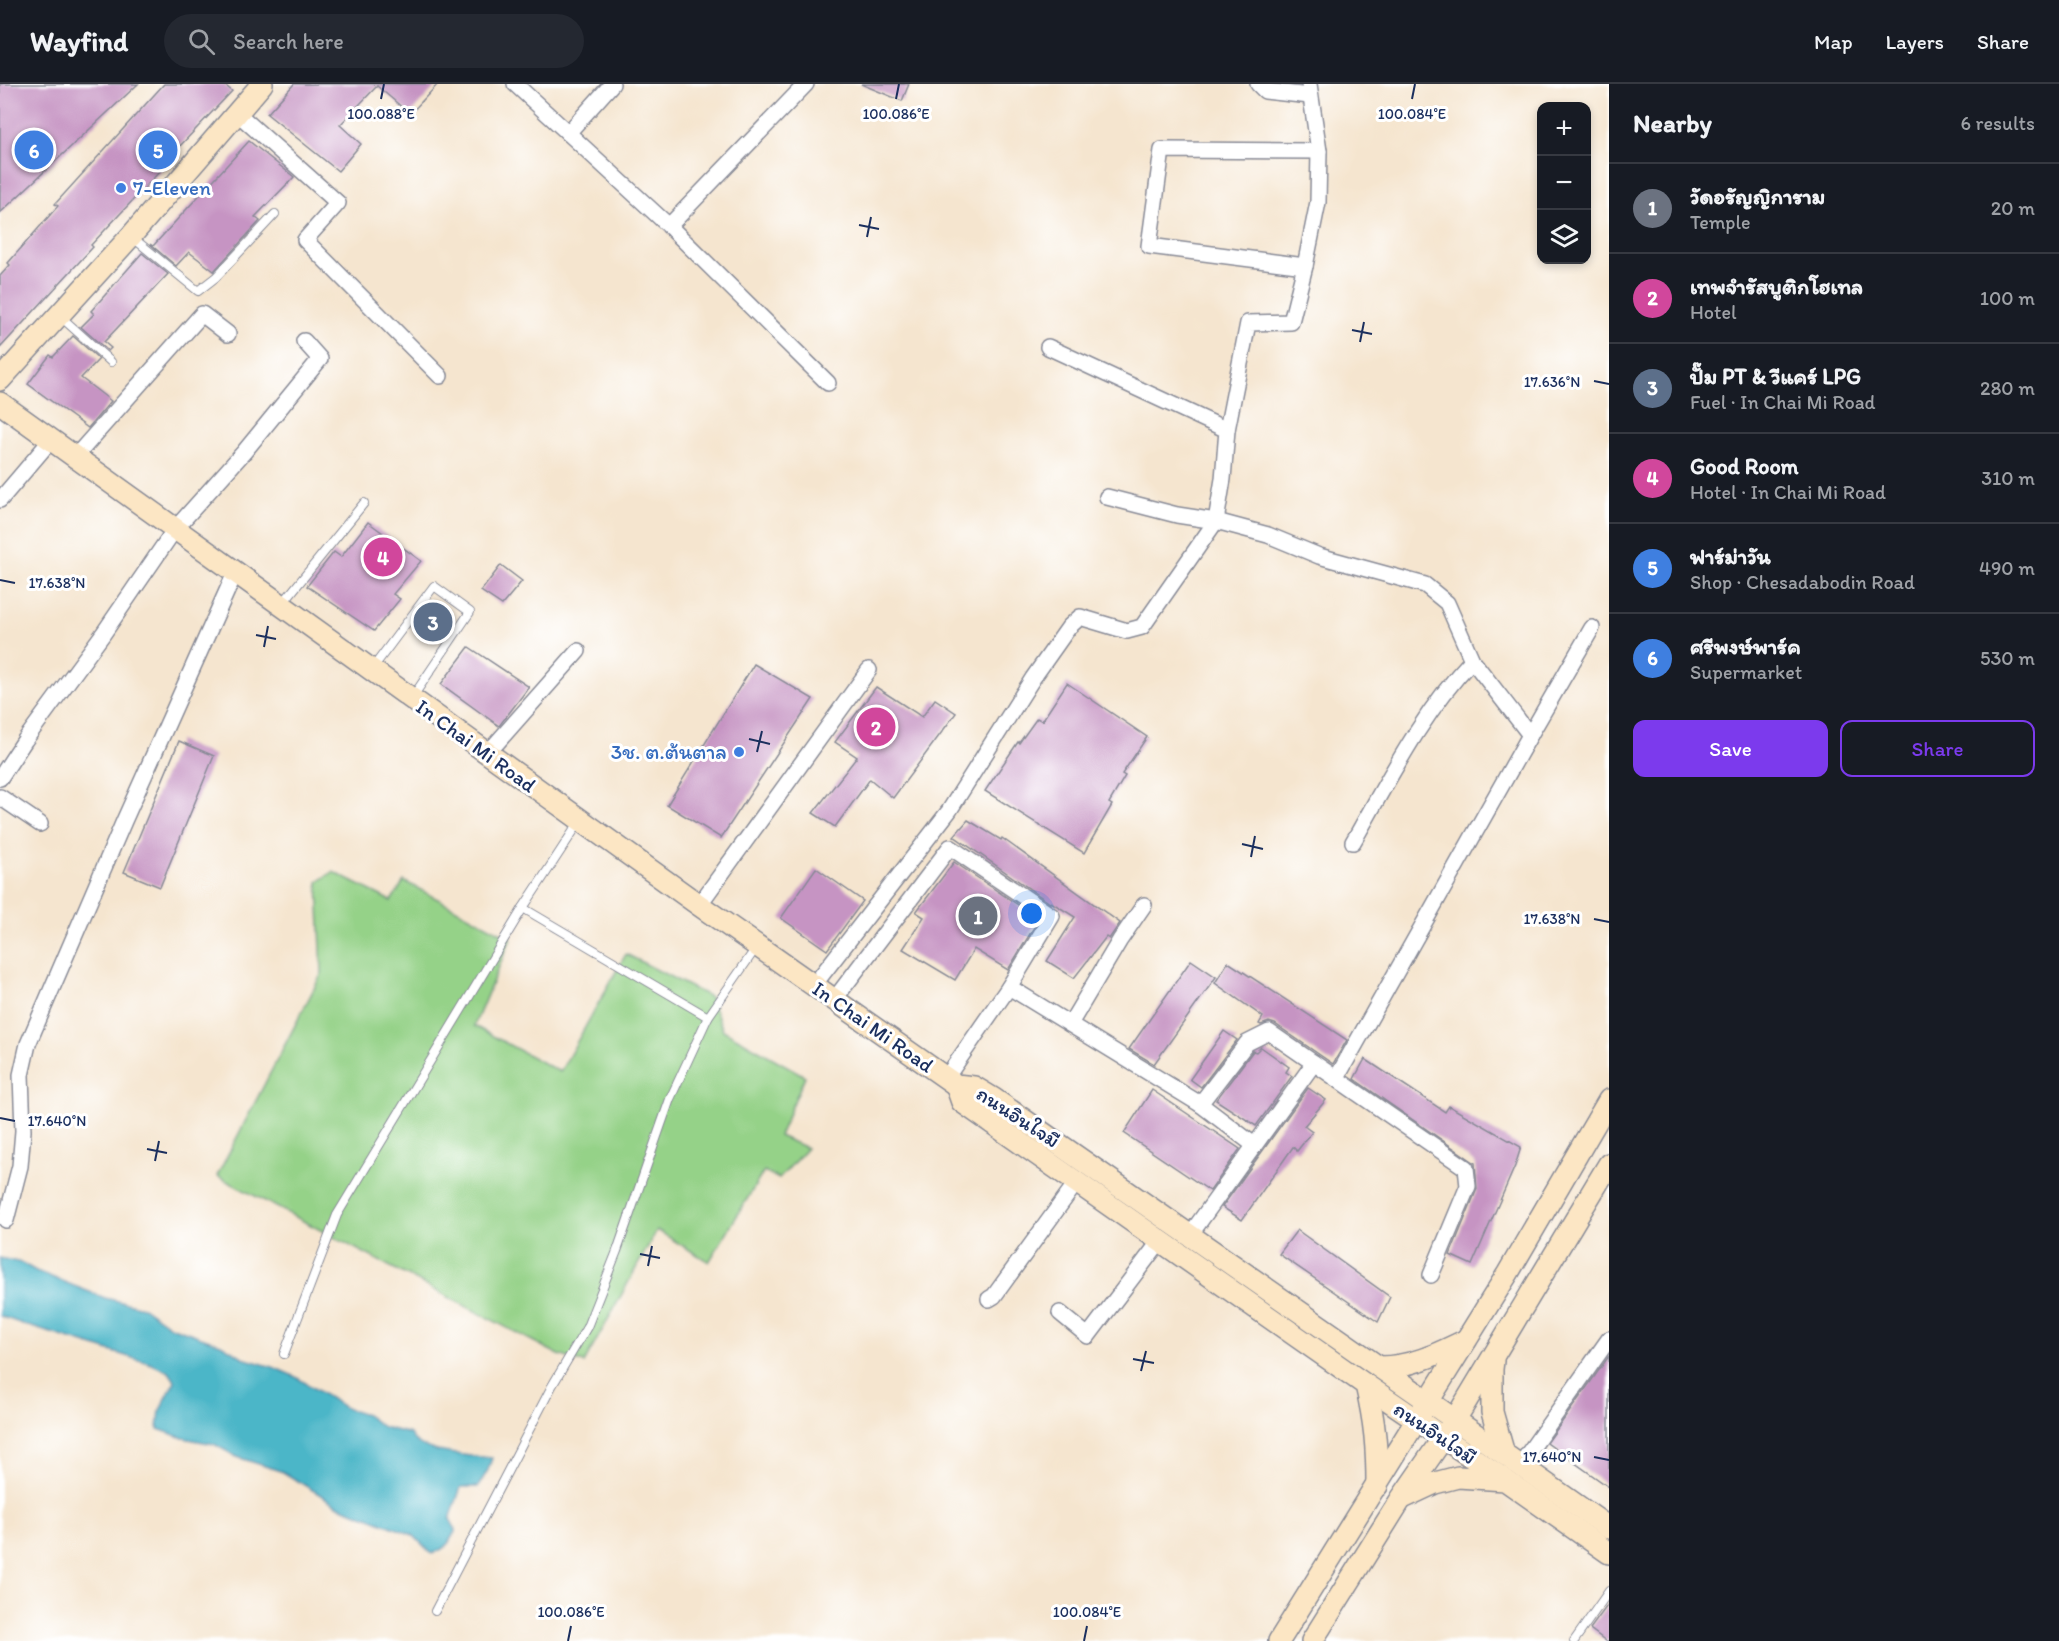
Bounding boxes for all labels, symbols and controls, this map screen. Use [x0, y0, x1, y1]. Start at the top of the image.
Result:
search box [164, 14, 584, 68]
text: Wayfind [30, 24, 128, 58]
icon: search [185, 25, 218, 58]
text: Search here [233, 28, 344, 55]
text: Map [1814, 29, 1853, 54]
text: Layers [1886, 29, 1944, 54]
text: Share [1977, 29, 2029, 54]
map controls [1537, 102, 1591, 264]
button: + [1537, 102, 1591, 156]
text: 100.088°E [347, 105, 415, 123]
text: 100.086°E [862, 105, 930, 123]
text: 100.084°E [1378, 105, 1446, 123]
text: Nearby [1633, 107, 1712, 139]
text: 6 results [1961, 111, 2035, 135]
pin: 6 [15, 128, 54, 172]
pin: 5 [138, 128, 178, 172]
button: − [1537, 156, 1591, 210]
place label: 7-Eleven [133, 175, 211, 200]
marker: 7-Eleven [114, 181, 128, 195]
text: วัดอรัญญิการาม [1690, 183, 1825, 210]
text: 1 [1648, 196, 1657, 220]
text: 20 m [1991, 196, 2035, 220]
button: layers [1537, 210, 1591, 264]
text: Temple [1690, 210, 1751, 234]
text: เทพจำรัสบูติกโฮเทล [1690, 273, 1863, 300]
text: 2 [1647, 286, 1658, 310]
text: 100 m [1980, 286, 2035, 310]
text: Hotel [1690, 300, 1737, 324]
text: ปั๊ม PT & วีแคร์ LPG [1690, 363, 1861, 390]
text: 17.636°N [1524, 373, 1580, 391]
text: 3 [1647, 376, 1658, 400]
text: 280 m [1980, 376, 2035, 400]
text: Fuel · In Chai Mi Road [1690, 390, 1876, 414]
text: Good Room [1690, 453, 1799, 480]
text: 4 [1646, 466, 1659, 490]
text: 310 m [1981, 466, 2035, 490]
text: Hotel · In Chai Mi Road [1690, 480, 1886, 504]
pin: 4 [364, 534, 403, 580]
text: ฟาร์ม่าวัน [1690, 543, 1771, 570]
text: 5 [1647, 556, 1658, 580]
text: 490 m [1979, 556, 2035, 580]
text: Shop · Chesadabodin Road [1690, 570, 1915, 594]
text: 17.638°N [29, 574, 85, 592]
pin: 3 [414, 600, 452, 644]
text: ศรีพงษ์พาร์ค [1690, 633, 1801, 660]
text: 6 [1647, 646, 1658, 670]
text: 530 m [1980, 646, 2035, 670]
text: Supermarket [1690, 660, 1802, 684]
street label: In Chai Mi Road [411, 694, 542, 798]
pin: 2 [856, 704, 896, 750]
button: Save [1633, 720, 1828, 777]
button: Share [1840, 720, 2035, 777]
place label: 3ช. ต.ต้นตาล [611, 739, 727, 764]
marker: 3ช. ต.ต้นตาล [732, 745, 746, 759]
pin: 1 [958, 894, 998, 938]
your location [1017, 899, 1046, 928]
text: 17.638°N [1524, 910, 1580, 928]
street label: In Chai Mi Road [808, 976, 939, 1078]
street label: ถนนอินใจมี [972, 1080, 1065, 1153]
text: 17.640°N [28, 1112, 86, 1130]
street label: ถนนอินใจมี [1389, 1396, 1481, 1469]
text: 17.640°N [1523, 1448, 1581, 1466]
text: 100.086°E [537, 1603, 605, 1621]
text: 100.084°E [1053, 1603, 1121, 1621]

